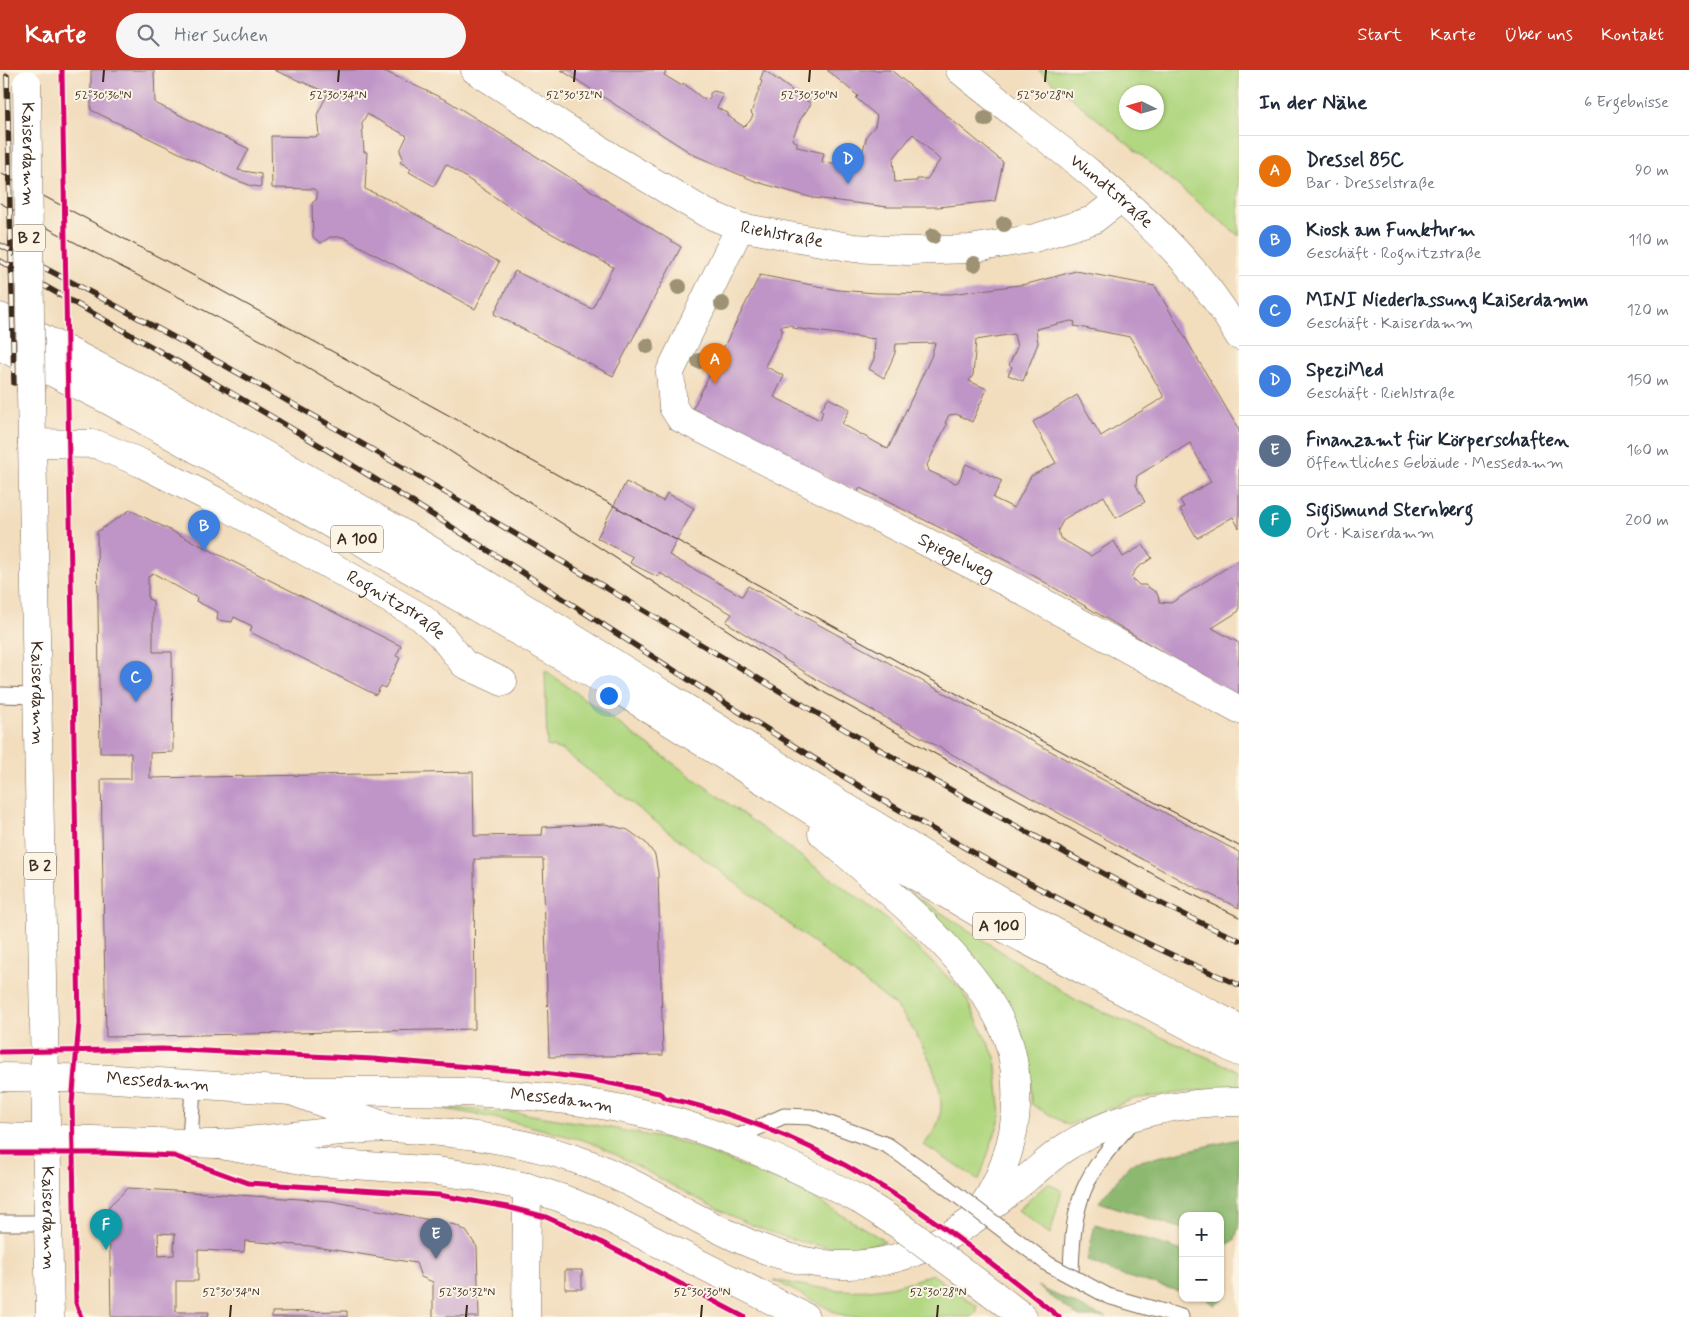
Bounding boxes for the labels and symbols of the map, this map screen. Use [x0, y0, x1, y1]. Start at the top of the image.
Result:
north arrow [1119, 85, 1164, 130]
text: 52°30'36"N [75, 88, 131, 104]
text: 52°30'34"N [309, 88, 367, 104]
text: 52°30'32"N [546, 88, 602, 104]
text: 52°30'30"N [780, 88, 838, 104]
text: 52°30'28"N [1016, 88, 1074, 104]
street label: Kaiserdamm [15, 102, 41, 206]
pin: D [832, 143, 864, 184]
street label: Wundtstraße [1064, 149, 1158, 234]
street label: Riehlstraße [738, 215, 825, 254]
road number: B 2 [13, 224, 45, 252]
pin: A [699, 343, 731, 384]
pin: B [188, 510, 220, 551]
road number: A 100 [331, 526, 383, 552]
street label: Spiegelweg [914, 528, 998, 587]
street label: Rognitzstraße [342, 565, 451, 646]
street label: Kaiserdamm [24, 641, 50, 745]
pin: C [120, 661, 152, 702]
your location [596, 683, 622, 709]
road number: B 2 [24, 852, 56, 879]
road number: A 100 [973, 912, 1025, 939]
street label: Messedamm [106, 1067, 210, 1097]
street label: Messedamm [509, 1083, 615, 1119]
street label: Kaiserdamm [35, 1166, 61, 1270]
pin: F [90, 1209, 122, 1250]
pin: E [420, 1218, 452, 1259]
text: 52°30'34"N [202, 1285, 260, 1301]
text: 52°30'32"N [439, 1285, 495, 1301]
text: 52°30'30"N [673, 1285, 731, 1301]
text: 52°30'28"N [909, 1285, 967, 1301]

